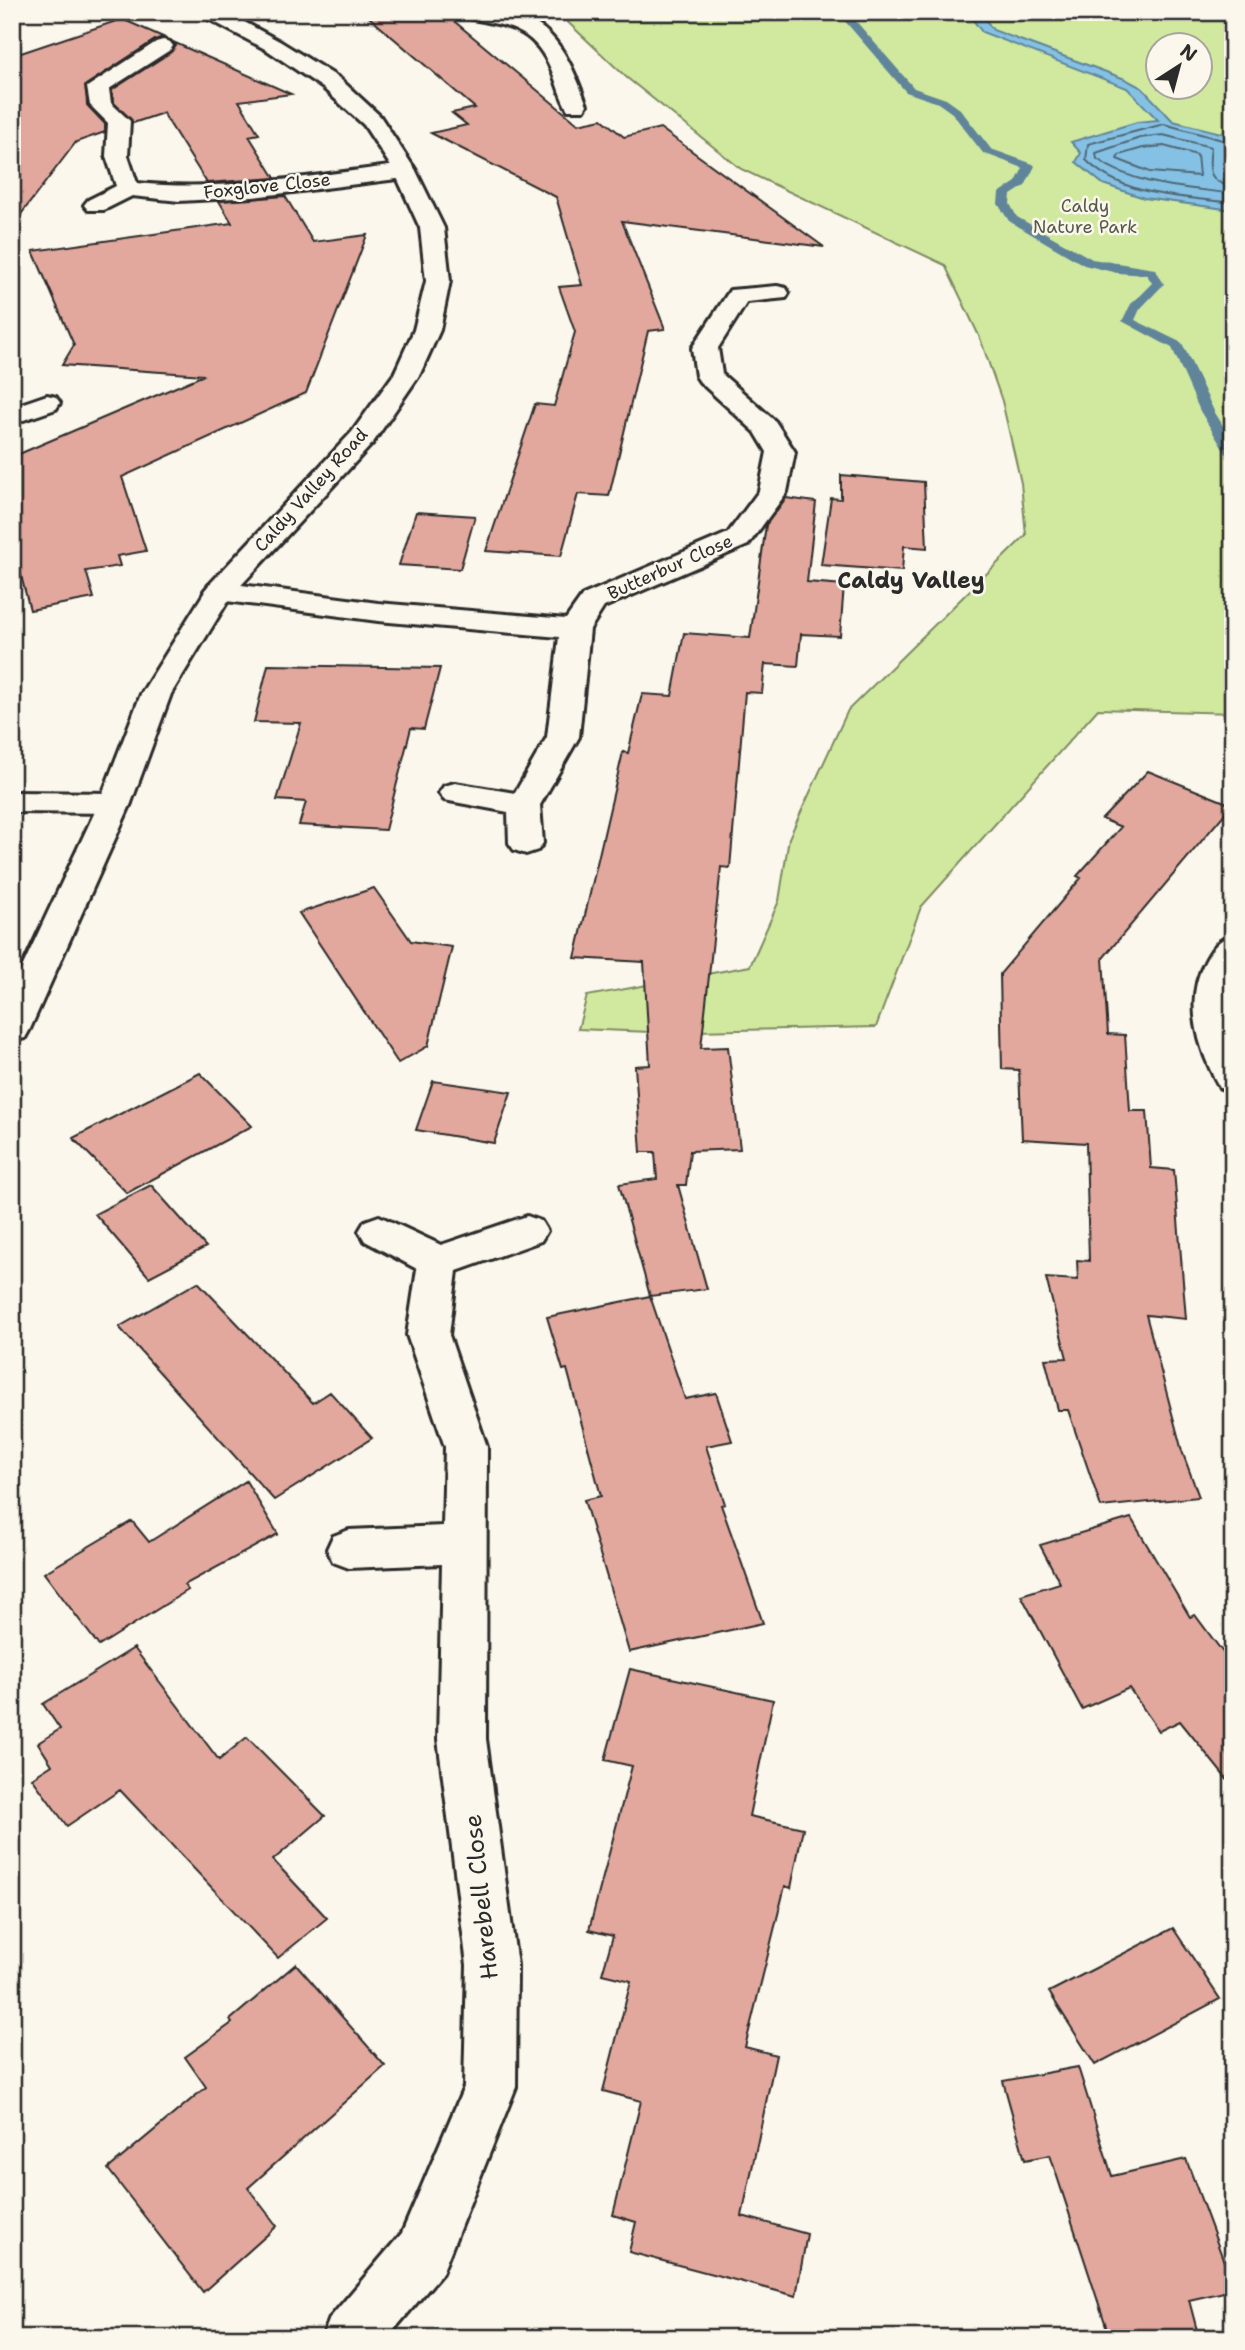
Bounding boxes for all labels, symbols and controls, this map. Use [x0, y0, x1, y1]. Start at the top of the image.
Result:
north arrow [1144, 32, 1214, 102]
text: N [1175, 38, 1202, 67]
street label: Foxglove Close [202, 167, 332, 205]
park label: Caldy Nature Park [1033, 194, 1137, 239]
street label: Caldy Valley Road [249, 423, 373, 557]
street label: Butterbur Close [604, 529, 736, 605]
district label: Caldy Valley [837, 565, 985, 595]
street label: Harebell Close [456, 1813, 506, 1981]

